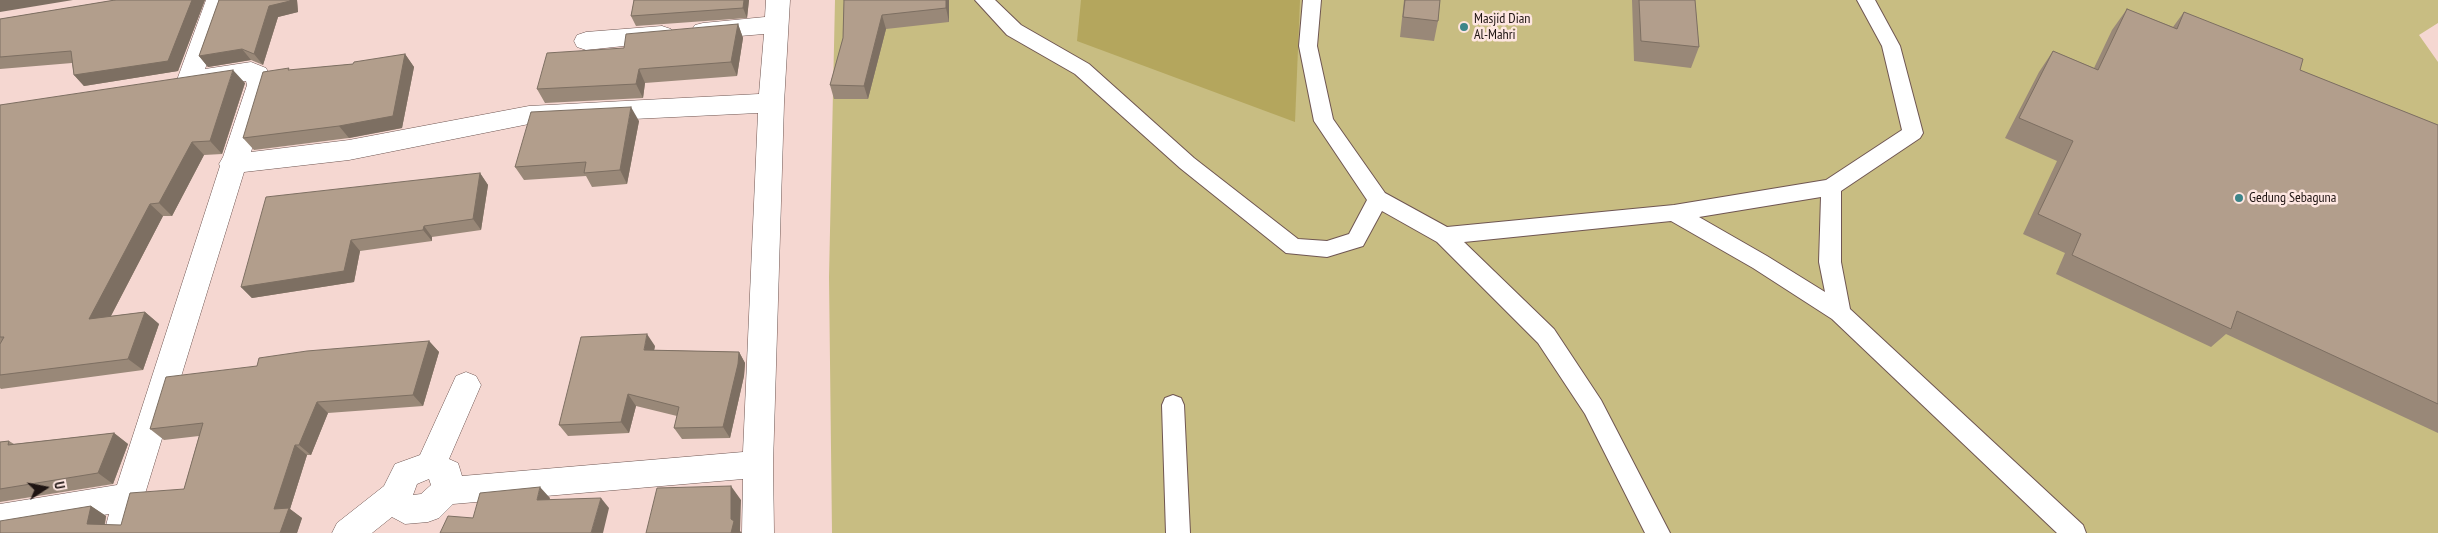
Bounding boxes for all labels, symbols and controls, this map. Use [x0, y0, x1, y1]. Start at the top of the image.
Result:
place label: Masjid Dian Al-Mahri [1474, 11, 1530, 44]
marker: Masjid Dian Al-Mahri [1458, 21, 1470, 33]
place label: Gedung Sebaguna [2249, 190, 2336, 206]
marker: Gedung Sebaguna [2233, 192, 2245, 204]
north arrow [20, 463, 70, 513]
text: U [50, 480, 69, 490]

